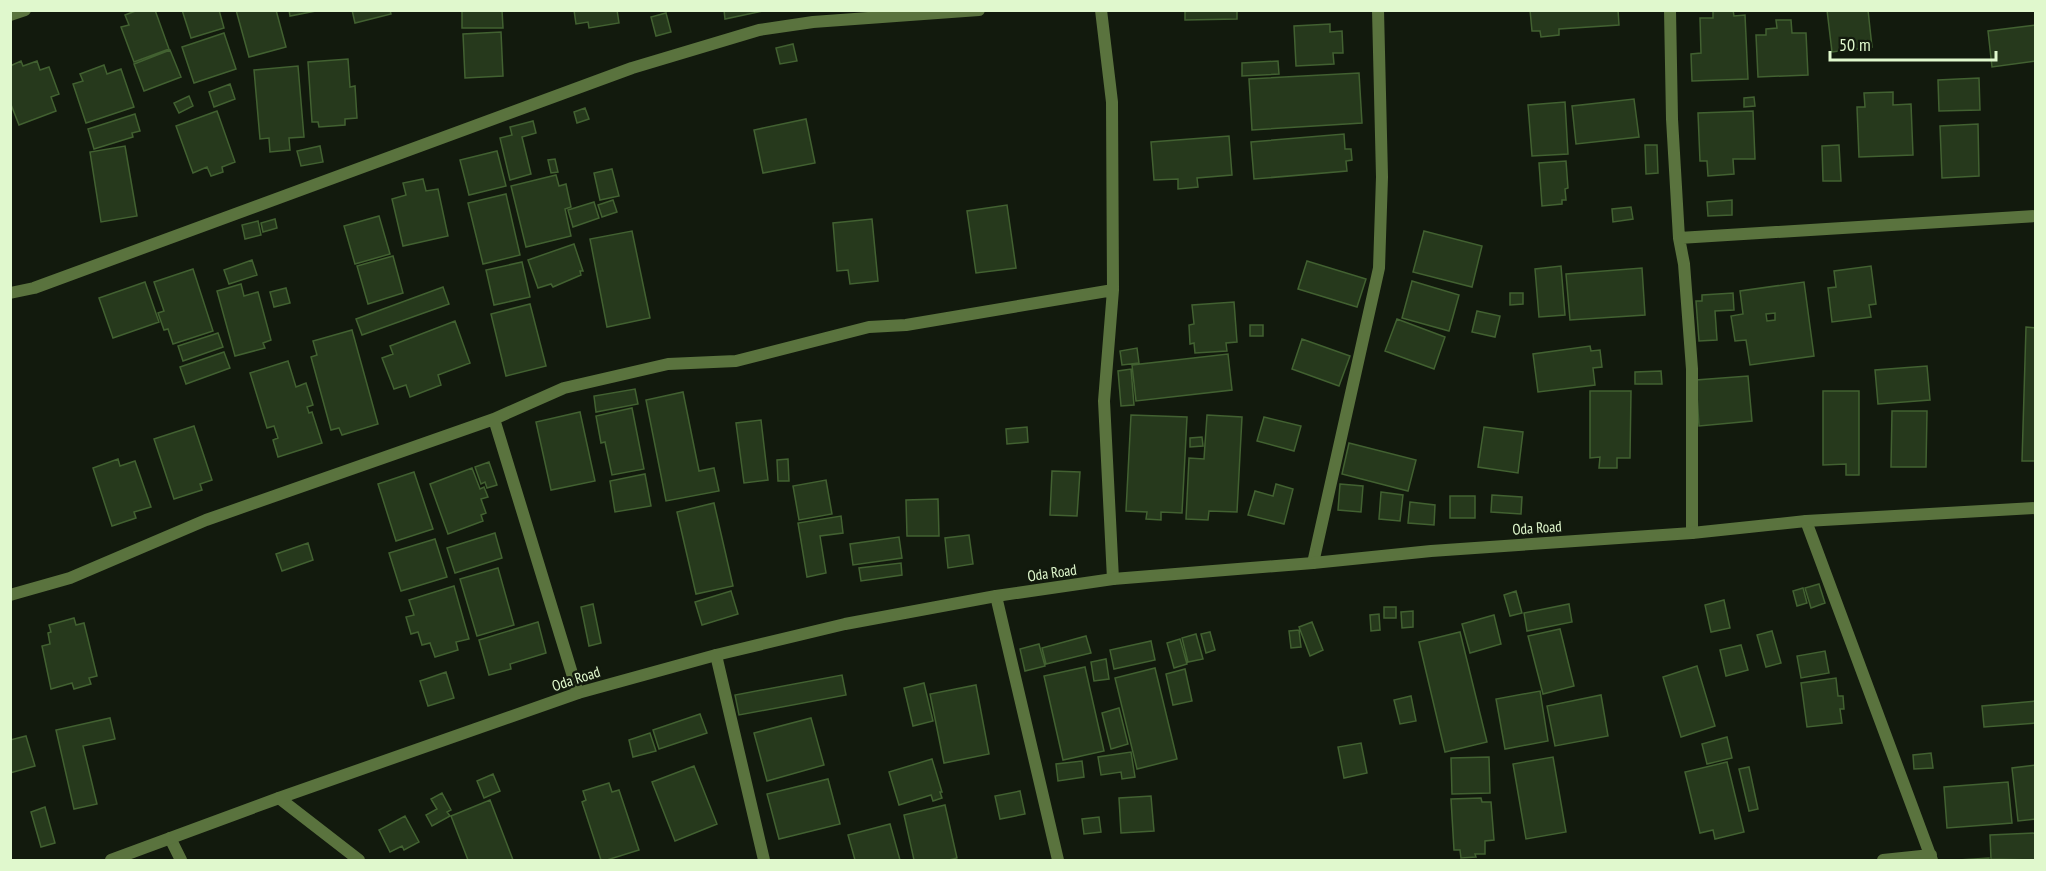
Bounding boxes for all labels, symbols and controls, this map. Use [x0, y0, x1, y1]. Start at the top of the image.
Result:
scale bar [1830, 24, 1996, 62]
text: 50 m [1839, 33, 1871, 56]
street label: Oda Road [1512, 516, 1562, 539]
street label: Oda Road [1026, 560, 1078, 585]
street label: Oda Road [549, 662, 602, 695]

